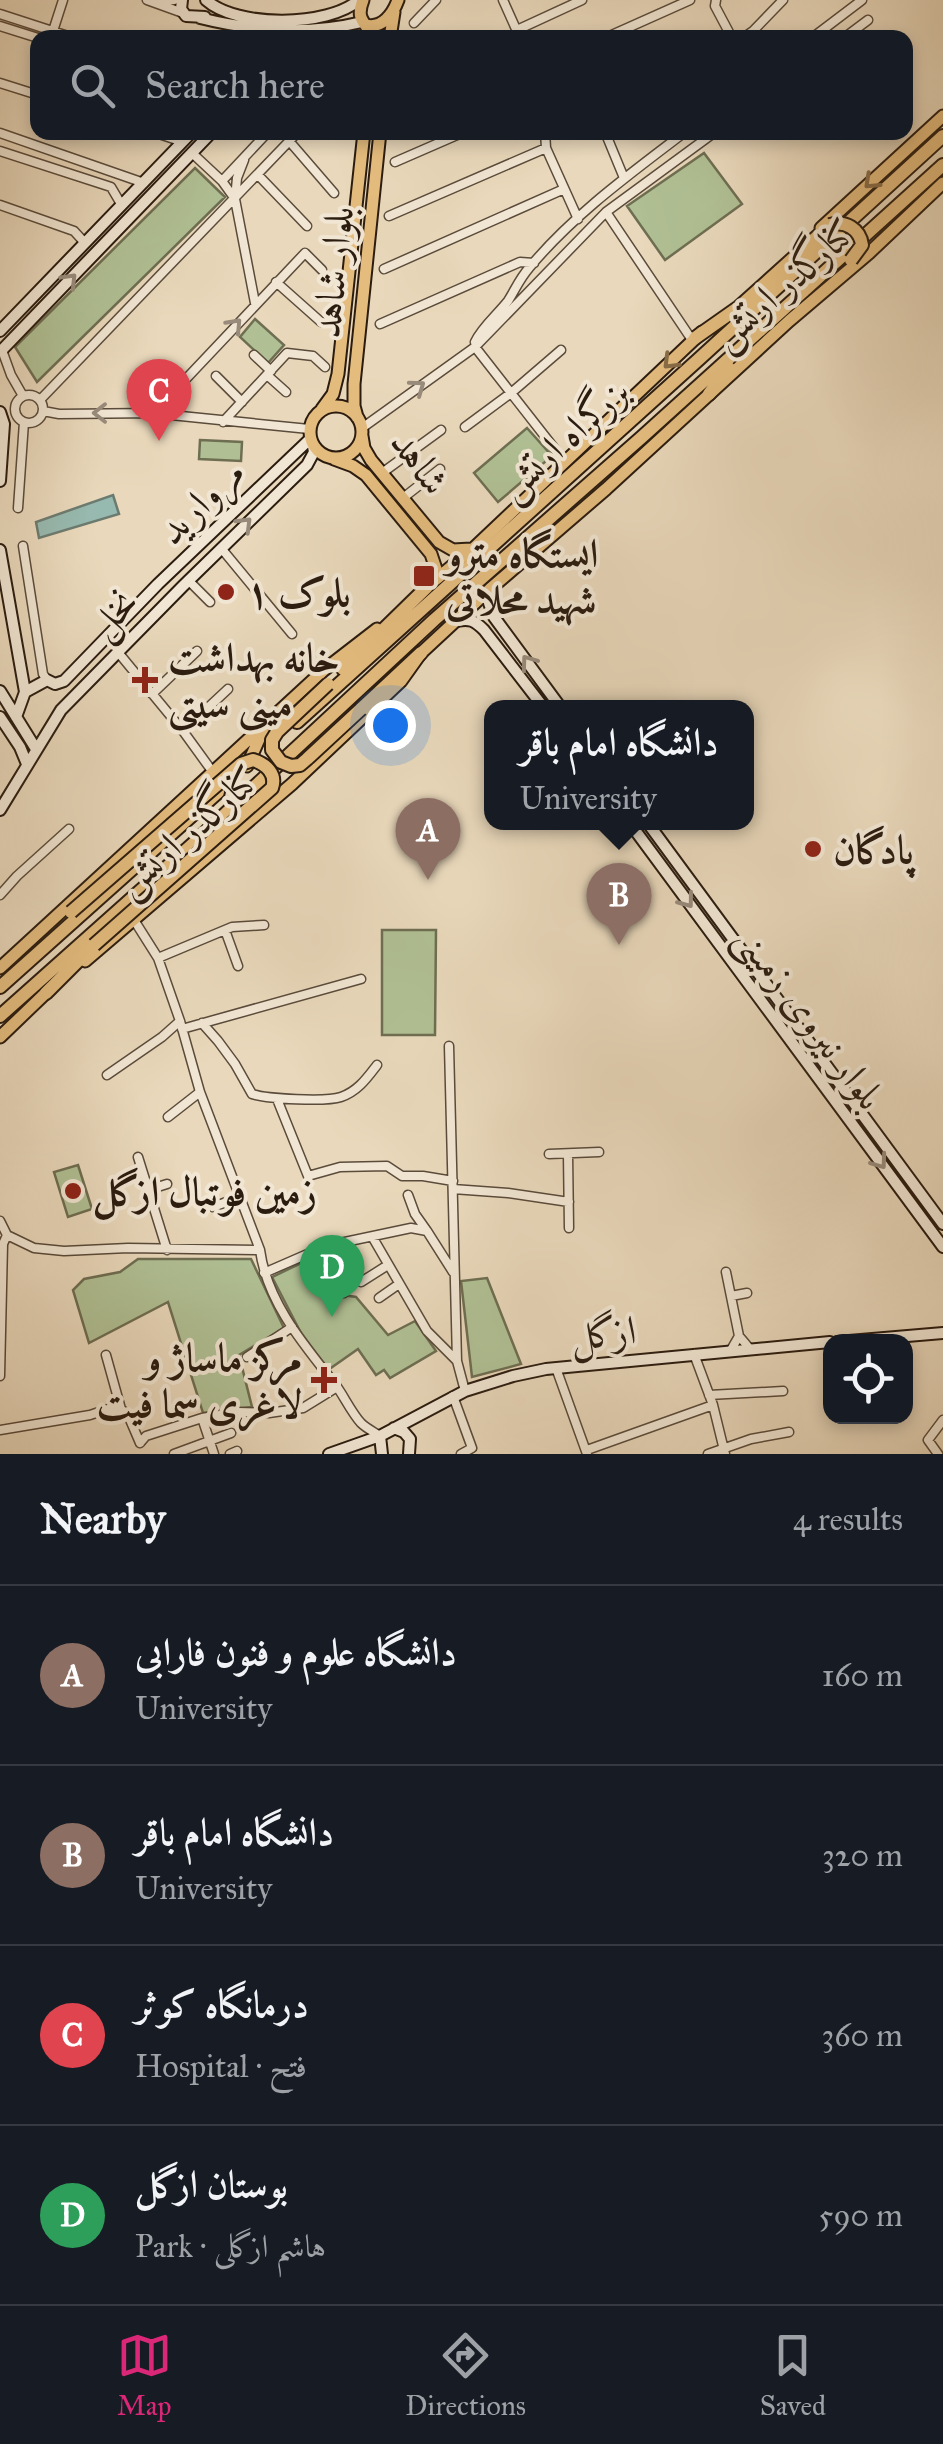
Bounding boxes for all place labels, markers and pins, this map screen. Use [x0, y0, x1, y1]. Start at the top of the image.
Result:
pin: C [126, 358, 192, 441]
place label: ایستگاه مترو شهید محلاتی [442, 528, 598, 626]
marker: ایستگاه مترو شهید محلاتی [411, 563, 437, 589]
place label: ۱ بلوک [246, 568, 351, 617]
marker: ۱ بلوک [215, 581, 237, 603]
place label: خانه بهداشت مینی سیتی [168, 633, 340, 732]
marker: خانه بهداشت مینی سیتی [132, 667, 158, 693]
pin: A [396, 798, 460, 880]
place label: پادگان [833, 825, 916, 879]
marker: پادگان [802, 838, 824, 860]
pin: B [586, 862, 652, 945]
place label: زمین فوتبال ازگل [93, 1167, 317, 1220]
marker: زمین فوتبال ازگل [62, 1180, 84, 1202]
pin: D [300, 1234, 364, 1317]
place label: مرکز ماساژ و لاغری سما فیت [97, 1333, 302, 1432]
marker: مرکز ماساژ و لاغری سما فیت [311, 1367, 337, 1393]

